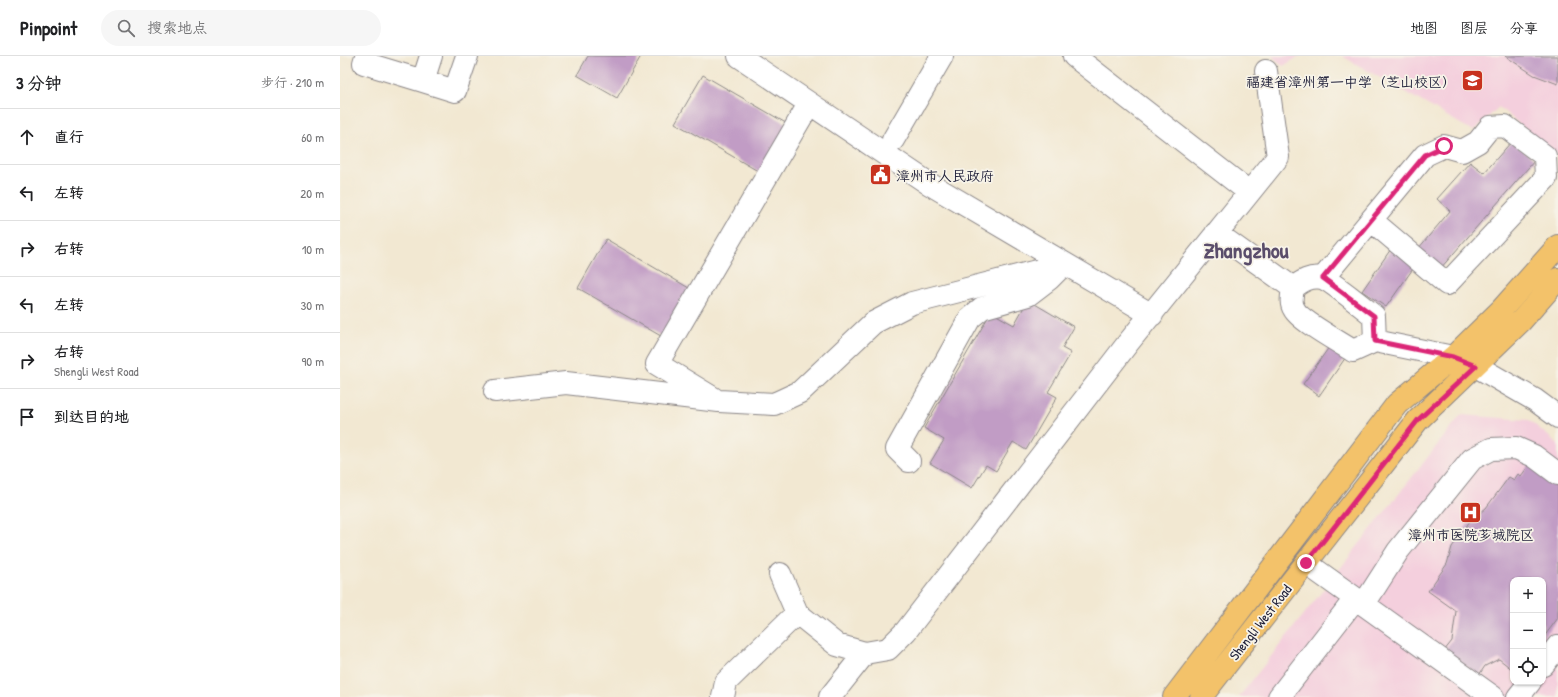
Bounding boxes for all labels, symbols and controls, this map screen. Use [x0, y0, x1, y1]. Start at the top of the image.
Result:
search box [101, 10, 381, 46]
text: Pinpoint [20, 15, 77, 41]
icon: search [115, 17, 137, 39]
text: 搜索地点 [147, 17, 207, 38]
text: 地图 [1410, 18, 1438, 37]
text: 图层 [1460, 18, 1488, 37]
text: 分享 [1510, 18, 1538, 37]
school or university icon: 福建省漳州第一中学（芝山校区） [1459, 68, 1485, 94]
text: 3 分钟 [16, 71, 62, 94]
place label: 福建省漳州第一中学（芝山校区） [1246, 72, 1456, 91]
text: 步行 · 210 m [261, 73, 324, 91]
icon: ahead [16, 126, 38, 148]
text: 直行 [54, 126, 84, 147]
text: 60 m [301, 128, 324, 146]
route start [1435, 137, 1453, 155]
public building icon: 漳州市人民政府 [867, 162, 893, 188]
place label: 漳州市人民政府 [896, 166, 994, 185]
icon: left [16, 182, 38, 204]
text: 左转 [54, 182, 84, 203]
text: 20 m [300, 184, 324, 202]
district label: Zhangzhou [1203, 235, 1289, 266]
icon: right [16, 238, 38, 260]
text: 右转 [54, 238, 84, 259]
text: 10 m [302, 240, 324, 258]
icon: left [16, 294, 38, 316]
text: 左转 [54, 294, 84, 315]
text: 30 m [301, 296, 324, 314]
text: 右转 [54, 341, 84, 362]
icon: right [16, 350, 38, 372]
text: 90 m [302, 352, 324, 370]
text: Shengli West Road [54, 362, 139, 380]
icon: arrive [16, 406, 38, 428]
text: 到达目的地 [54, 406, 129, 427]
hospital icon: 漳州市医院芗城院区 [1458, 499, 1484, 525]
place label: 漳州市医院芗城院区 [1408, 525, 1534, 544]
route end [1297, 554, 1315, 572]
map controls [1510, 577, 1546, 685]
button: + [1510, 577, 1546, 613]
street label: Shengli West Road [1224, 580, 1297, 664]
button: − [1510, 613, 1546, 649]
button: locate [1510, 649, 1546, 685]

